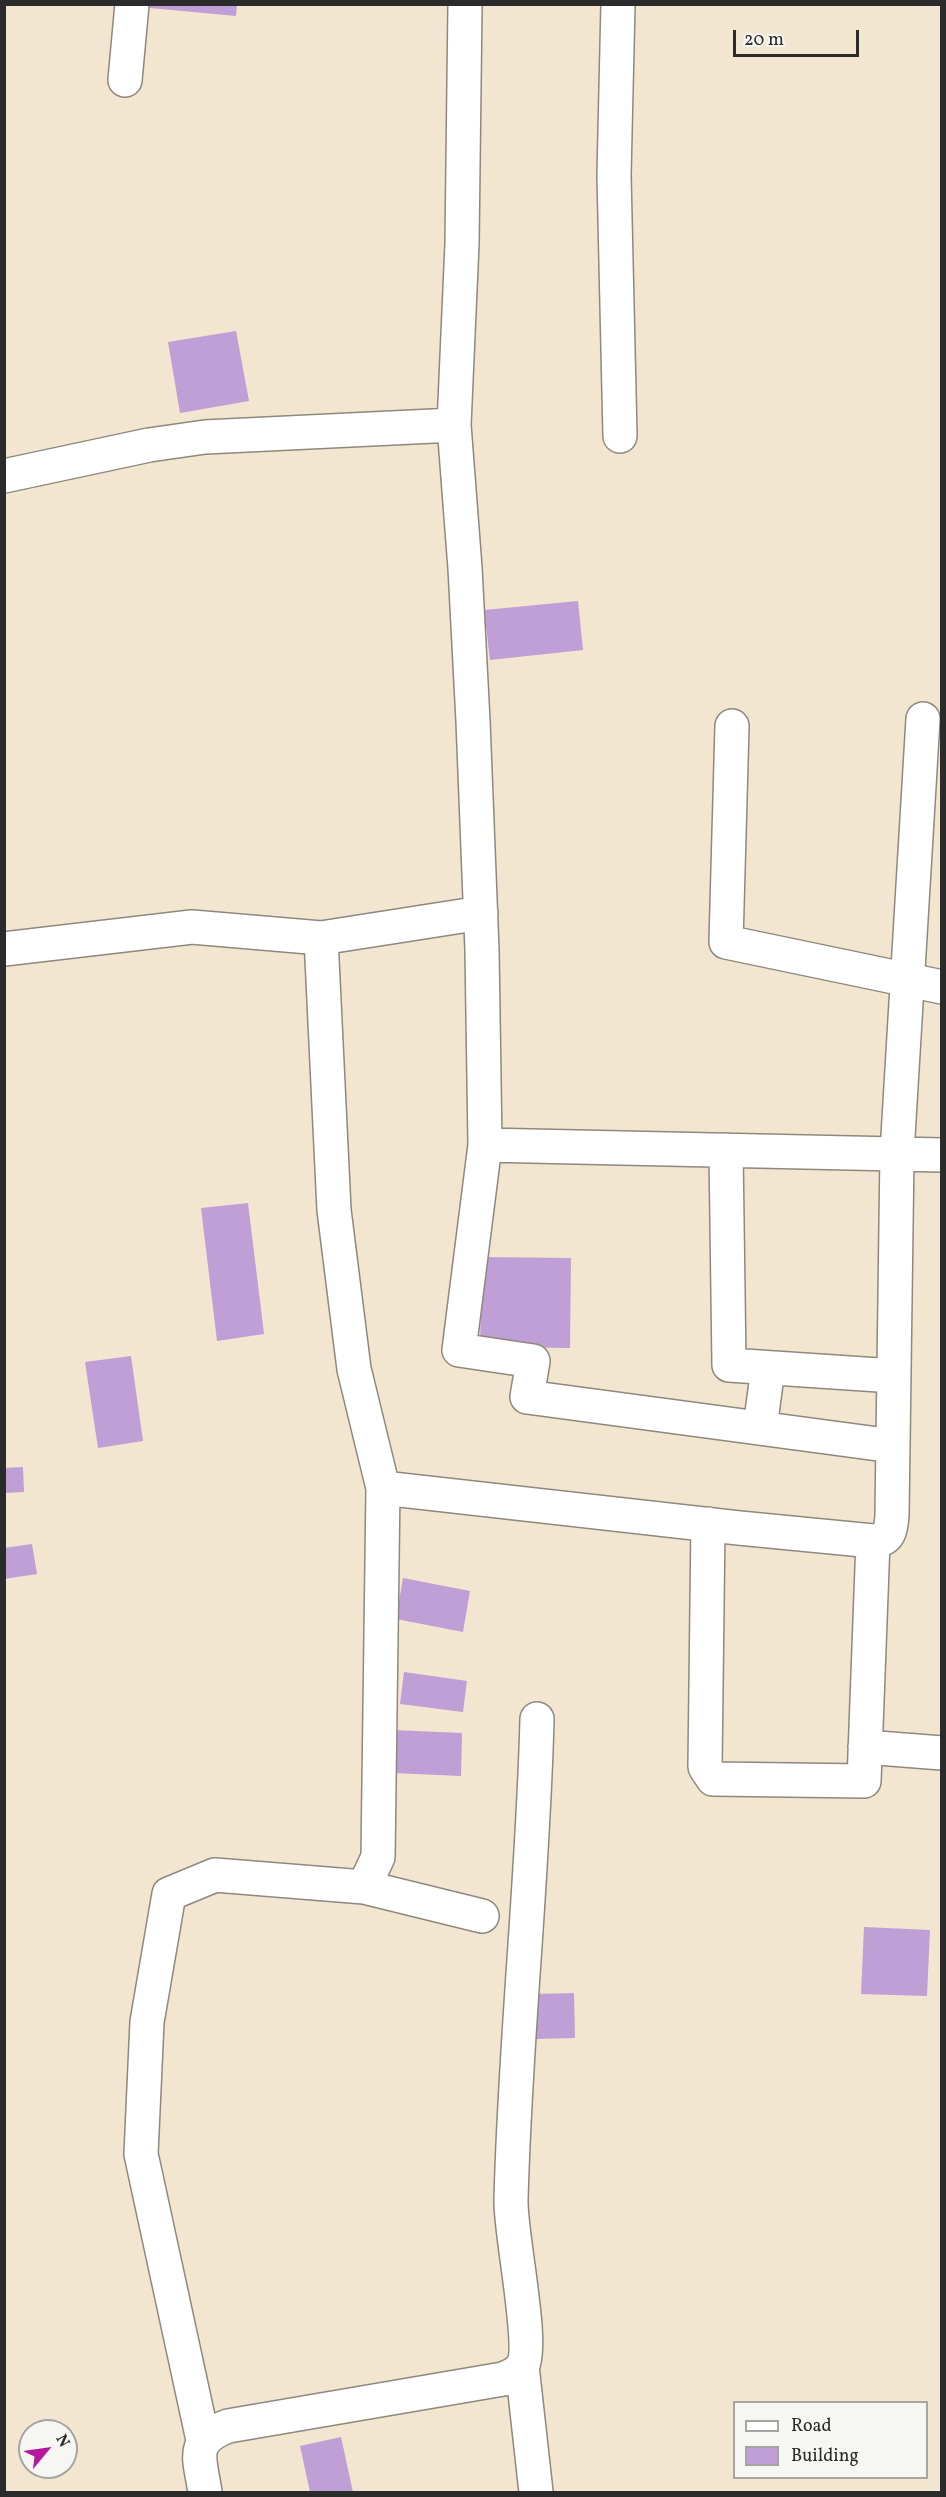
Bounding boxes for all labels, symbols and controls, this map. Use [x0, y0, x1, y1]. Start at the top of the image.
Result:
scale bar [736, 18, 862, 56]
text: 20 m [744, 28, 784, 53]
legend [733, 2401, 928, 2479]
text: Road [791, 2414, 832, 2439]
north arrow [18, 2419, 78, 2479]
text: N [50, 2431, 74, 2452]
text: Building [791, 2444, 859, 2469]

